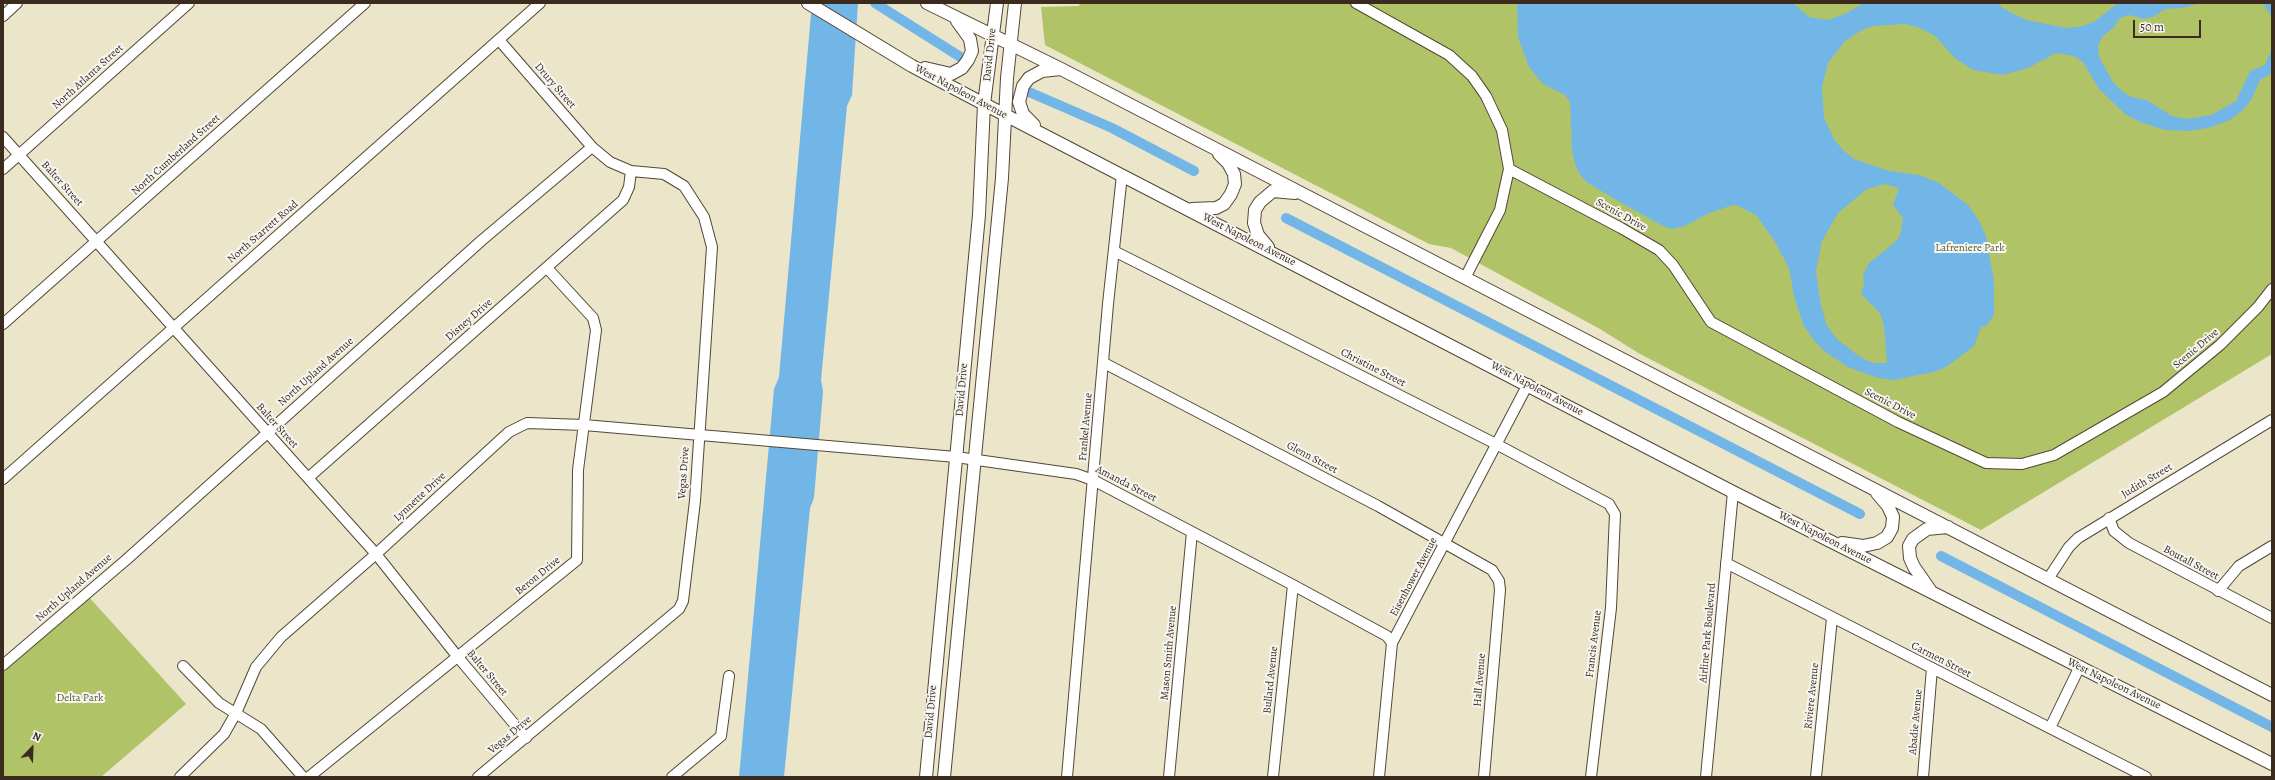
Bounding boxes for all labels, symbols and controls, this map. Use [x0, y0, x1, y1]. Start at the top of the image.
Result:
scale bar [2135, 12, 2203, 38]
text: 50 m [2140, 19, 2164, 35]
street label: David Drive [981, 28, 999, 82]
street label: North Atlanta Street [50, 42, 126, 112]
street label: Drury Street [532, 60, 578, 112]
street label: West Napoleon Avenue [913, 62, 1009, 122]
street label: North Cumberland Street [129, 112, 223, 198]
street label: Balter Street [38, 159, 86, 209]
street label: Scenic Drive [1593, 196, 1649, 234]
street label: North Starrett Road [225, 198, 301, 266]
street label: West Napoleon Avenue [1200, 211, 1298, 269]
park label: Lafreniere Park [1935, 241, 2005, 255]
street label: Disney Drive [443, 296, 495, 344]
street label: Scenic Drive [2170, 326, 2222, 372]
street label: North Upland Avenue [276, 335, 356, 409]
street label: Christine Street [1338, 346, 1408, 390]
street label: West Napoleon Avenue [1489, 359, 1585, 419]
street label: David Drive [953, 363, 971, 417]
street label: Scenic Drive [1862, 385, 1918, 423]
street label: Frankel Avenue [1076, 392, 1096, 462]
street label: Balter Street [253, 401, 301, 451]
street label: Glenn Street [1284, 439, 1340, 477]
street label: Vegas Drive [676, 446, 692, 500]
street label: Judith Street [2119, 461, 2175, 501]
street label: Amanda Street [1093, 463, 1159, 505]
street label: Lynnette Drive [391, 470, 449, 524]
street label: West Napoleon Avenue [1776, 509, 1874, 567]
street label: Eisenhower Avenue [1388, 535, 1440, 619]
street label: Boutall Street [2161, 543, 2221, 583]
street label: North Upland Avenue [33, 551, 115, 625]
street label: Beron Drive [513, 554, 563, 598]
street label: Airline Park Boulevard [1697, 582, 1719, 684]
street label: Mason Smith Avenue [1158, 605, 1180, 701]
street label: Francis Avenue [1583, 610, 1605, 678]
street label: Carmen Street [1909, 639, 1973, 681]
street label: Bullard Avenue [1261, 646, 1281, 714]
street label: Balter Street [464, 647, 510, 699]
street label: Hall Avenue [1471, 653, 1489, 707]
street label: West Napoleon Avenue [2065, 656, 2163, 712]
street label: Riviere Avenue [1802, 662, 1822, 730]
street label: David Drive [922, 685, 940, 739]
street label: Abadie Avenue [1907, 689, 1925, 755]
park label: Delta Park [57, 691, 103, 705]
street label: Vegas Drive [486, 713, 534, 757]
north arrow [12, 728, 52, 768]
text: N [30, 728, 43, 745]

